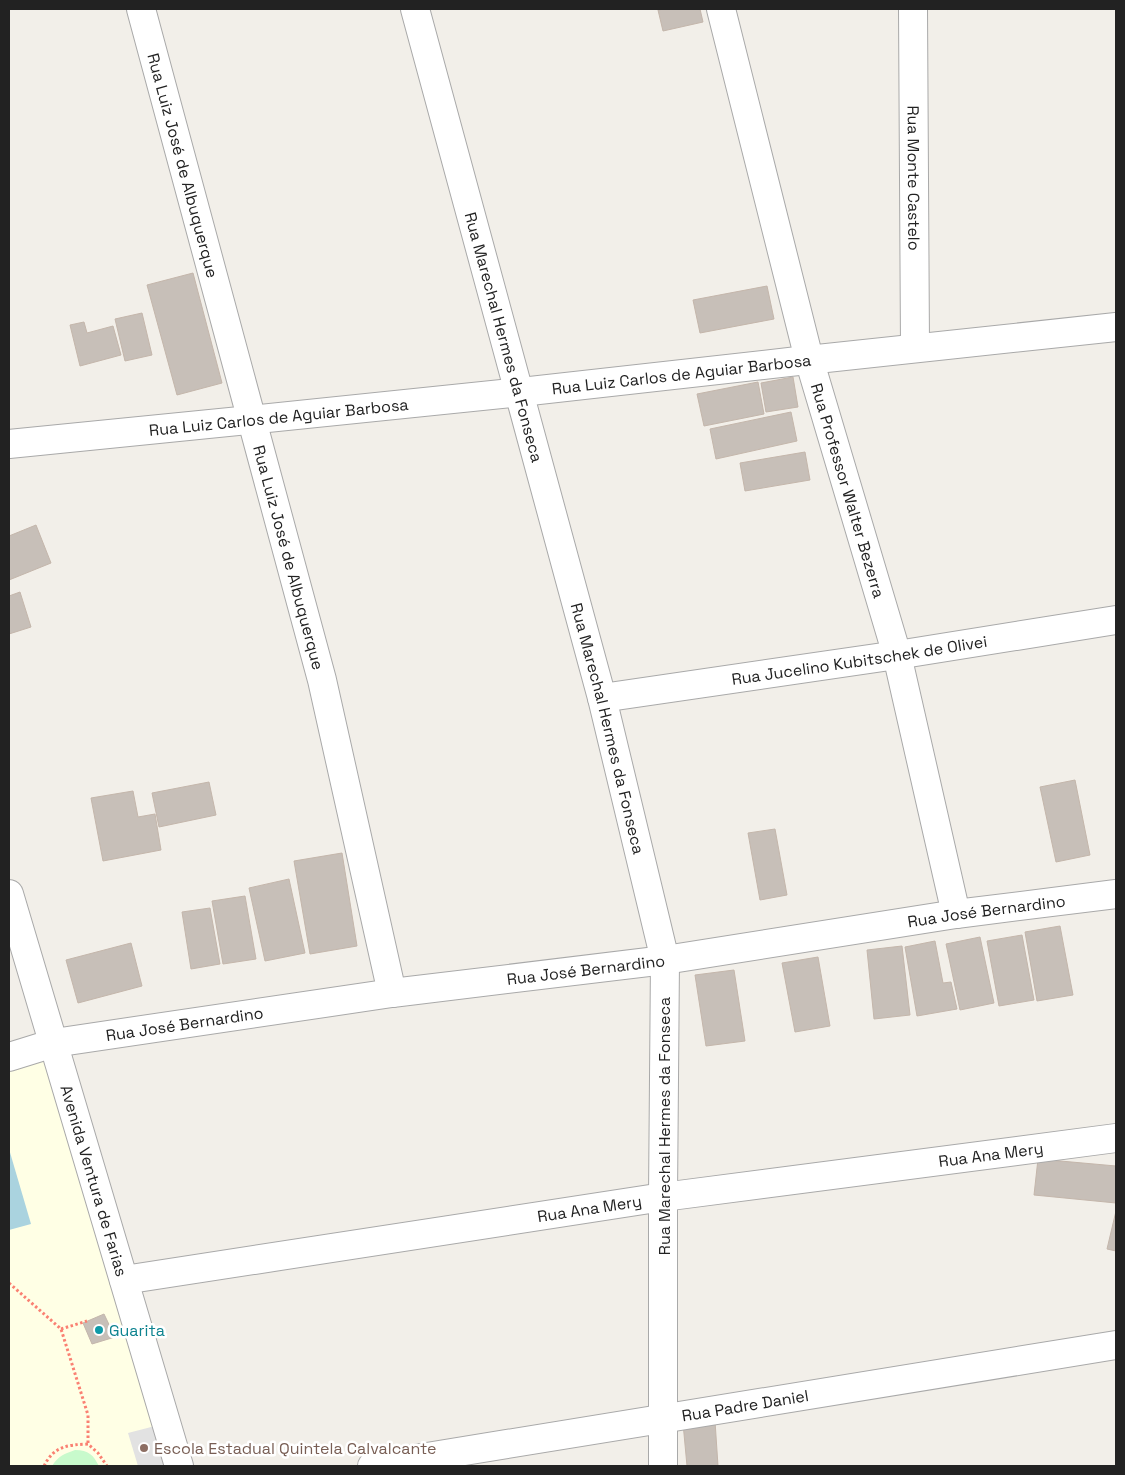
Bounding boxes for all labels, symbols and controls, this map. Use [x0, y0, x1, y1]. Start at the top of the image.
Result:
street label: Rua Luiz José de Albuquerque [142, 51, 223, 280]
street label: Rua Monte Castelo [903, 105, 924, 251]
street label: Rua Marechal Hermes da Fonseca [460, 210, 548, 465]
street label: Rua Luiz Carlos de Aguiar Barbosa [551, 350, 812, 400]
street label: Rua Professor Walter Bezerra [806, 381, 889, 601]
street label: Rua Luiz Carlos de Aguiar Barbosa [148, 394, 409, 441]
street label: Rua Luiz José de Albuquerque [248, 443, 329, 672]
street label: Rua Marechal Hermes da Fonseca [566, 601, 649, 856]
street label: Rua Jucelino Kubitschek de Olivei [730, 631, 989, 690]
street label: Rua José Bernardino [906, 890, 1067, 933]
street label: Rua José Bernardino [506, 950, 666, 990]
street label: Rua Marechal Hermes da Fonseca [654, 997, 675, 1255]
street label: Rua José Bernardino [104, 1002, 265, 1046]
street label: Avenida Ventura de Farias [55, 1083, 132, 1279]
street label: Rua Ana Mery [937, 1138, 1045, 1172]
street label: Rua Ana Mery [536, 1190, 643, 1227]
place label: Guarita [109, 1320, 165, 1341]
marker: Guarita [93, 1324, 105, 1336]
street label: Rua Padre Daniel [680, 1385, 810, 1426]
place label: Escola Estadual Quintela Calvalcante [154, 1438, 437, 1459]
marker: Escola Estadual Quintela Calvalcante [138, 1442, 150, 1454]

